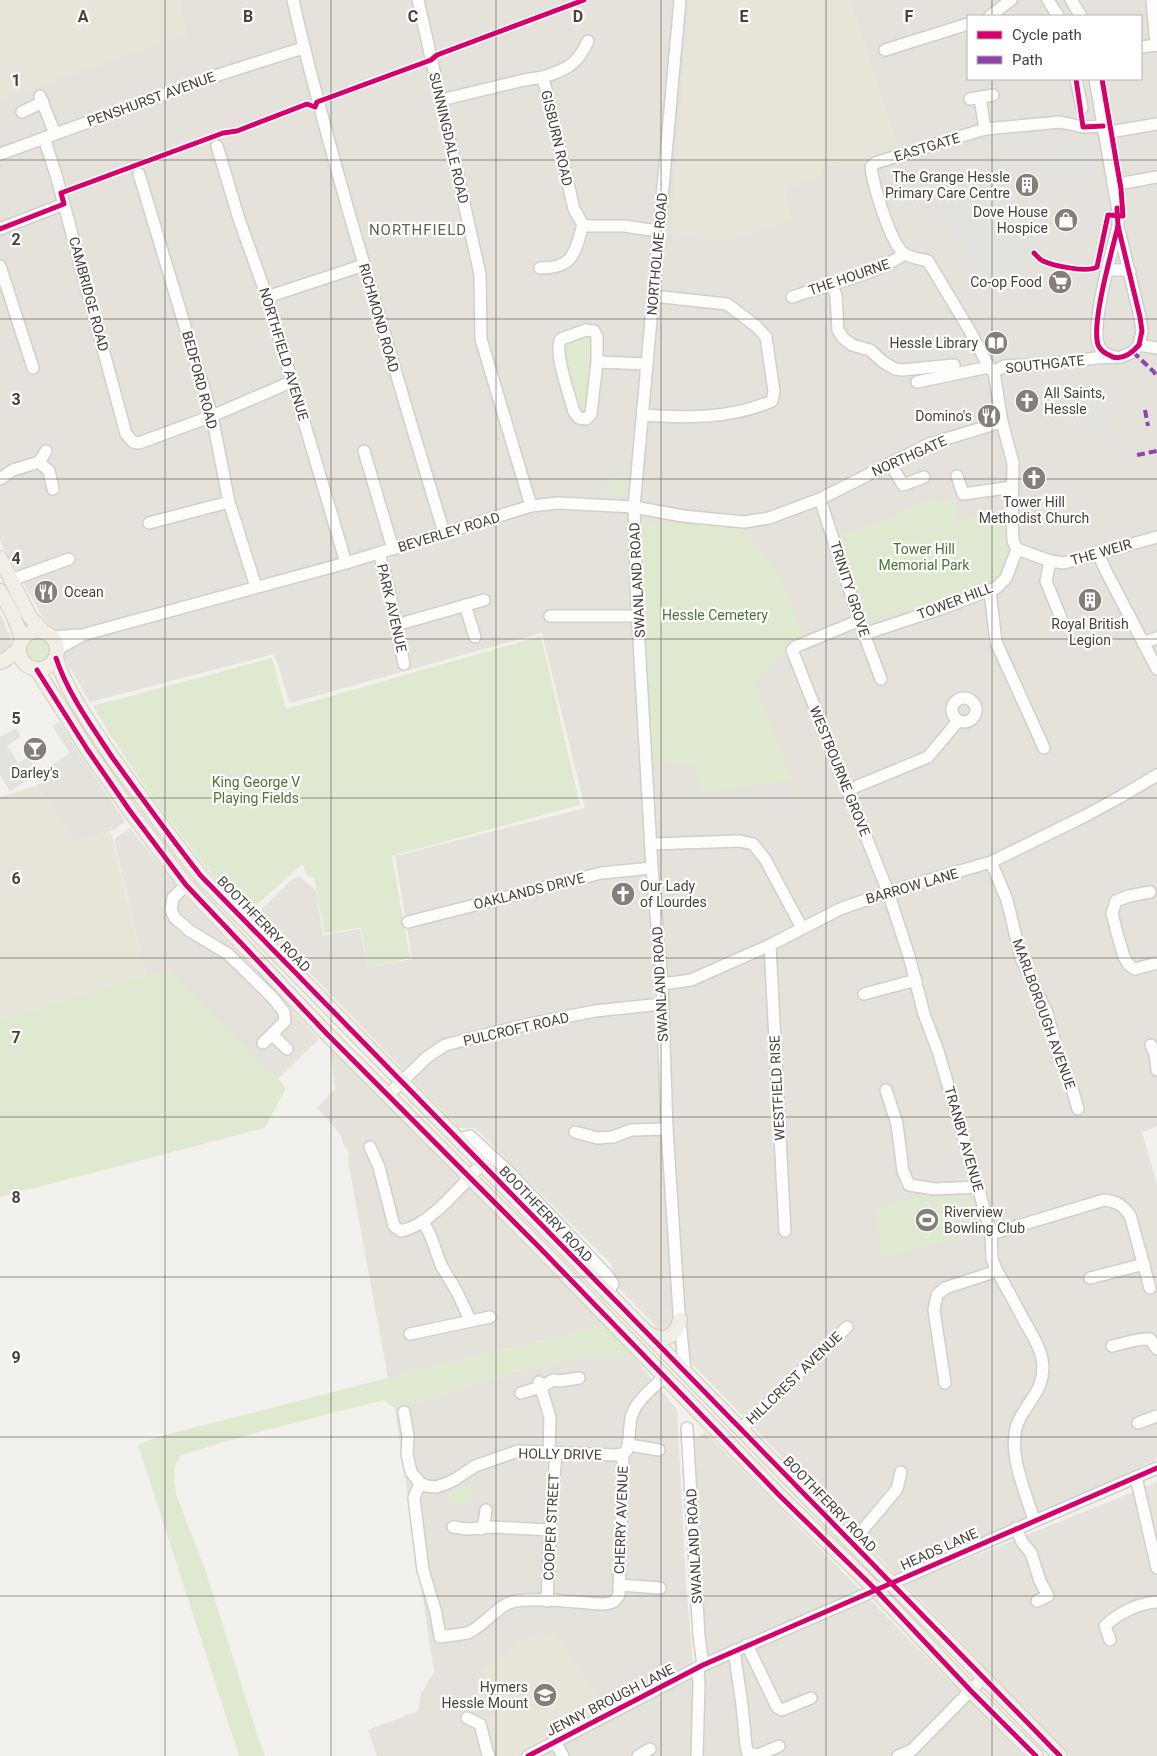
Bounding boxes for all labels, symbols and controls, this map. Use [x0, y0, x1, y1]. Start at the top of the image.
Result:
text: A [78, 7, 89, 26]
text: B [243, 7, 253, 26]
text: C [408, 7, 418, 26]
text: D [573, 7, 583, 26]
text: E [740, 7, 749, 26]
text: F [905, 7, 914, 26]
legend [967, 15, 1142, 80]
text: Cycle path [1012, 26, 1082, 44]
text: Path [1012, 51, 1043, 69]
street label: PENSHURST AVENUE [85, 68, 217, 130]
text: 1 [11, 71, 21, 90]
street label: SUNNINGDALE ROAD [426, 71, 472, 205]
street label: GISBURN ROAD [538, 88, 576, 188]
street label: EASTGATE [892, 129, 962, 165]
place label: The Grange Hessle Primary Care Centre [885, 169, 1010, 201]
building icon: The Grange Hessle Primary Care Centre [1014, 172, 1040, 198]
street label: NORTHOLME ROAD [644, 192, 670, 316]
place label: Dove House Hospice [973, 204, 1048, 236]
shop icon: Dove House Hospice [1053, 207, 1079, 233]
district label: NORTHFIELD [369, 221, 467, 239]
text: 2 [11, 230, 21, 249]
street label: CAMBRIDGE ROAD [66, 235, 112, 353]
street label: THE HOURNE [806, 256, 892, 298]
street label: RICHMOND ROAD [356, 262, 402, 374]
supermarket icon: Co-op Food [1047, 269, 1073, 295]
place label: Co-op Food [970, 274, 1042, 290]
street label: NORTHFIELD AVENUE [256, 286, 312, 422]
street label: BEDFORD ROAD [179, 329, 221, 431]
library icon: Hessle Library [983, 330, 1009, 356]
place label: Hessle Library [889, 335, 978, 351]
street label: SOUTHGATE [1005, 352, 1085, 376]
place label: All Saints, Hessle [1044, 385, 1105, 417]
church icon: All Saints, Hessle [1014, 388, 1040, 414]
text: 3 [11, 390, 21, 409]
restaurant icon: Domino's [976, 403, 1002, 429]
place label: Domino's [915, 408, 972, 424]
street label: NORTHGATE [869, 432, 949, 480]
church icon: Tower Hill Methodist Church [1021, 465, 1047, 491]
place label: Tower Hill Methodist Church [979, 494, 1089, 526]
street label: BEVERLEY ROAD [396, 509, 502, 555]
street label: SWANLAND ROAD [626, 522, 648, 638]
street label: THE WEIR [1069, 536, 1134, 568]
street label: TRINITY GROVE [827, 539, 873, 639]
park label: Tower Hill Memorial Park [879, 541, 970, 573]
text: 4 [11, 549, 21, 568]
street label: PARK AVENUE [374, 562, 410, 654]
restaurant icon: Ocean [33, 579, 59, 605]
street label: TOWER HILL [915, 579, 995, 623]
place label: Ocean [64, 584, 104, 600]
building icon: Royal British Legion [1077, 587, 1103, 613]
park label: Hessle Cemetery [662, 607, 768, 623]
place label: Royal British Legion [1051, 616, 1129, 648]
street label: WESTBOURNE GROVE [807, 704, 873, 838]
text: 5 [11, 709, 21, 728]
bar icon: Darley's [22, 736, 48, 762]
place label: Darley's [11, 765, 59, 781]
park label: King George V Playing Fields [212, 774, 300, 806]
street label: BARROW LANE [864, 865, 960, 907]
text: 6 [11, 869, 21, 888]
street label: OAKLANDS DRIVE [472, 869, 586, 913]
street label: BOOTHFERRY ROAD [214, 873, 314, 975]
place label: Our Lady of Lourdes [640, 878, 707, 910]
church icon: Our Lady of Lourdes [610, 881, 636, 907]
street label: SWANLAND ROAD [649, 926, 671, 1042]
street label: MARLBOROUGH AVENUE [1009, 937, 1079, 1091]
street label: PULCROFT ROAD [461, 1009, 571, 1049]
text: 7 [11, 1028, 21, 1047]
street label: WESTFIELD RISE [766, 1035, 788, 1141]
street label: TRANBY AVENUE [941, 1085, 987, 1194]
street label: BOOTHFERRY ROAD [496, 1163, 596, 1265]
text: 8 [11, 1188, 21, 1207]
place label: Riverview Bowling Club [944, 1204, 1025, 1236]
sports icon: Riverview Bowling Club [914, 1207, 940, 1233]
street label: HILLCREST AVENUE [743, 1328, 845, 1428]
text: 9 [11, 1348, 21, 1367]
street label: HOLLY DRIVE [518, 1445, 602, 1463]
street label: BOOTHFERRY ROAD [780, 1453, 880, 1555]
street label: CHERRY AVENUE [611, 1466, 631, 1574]
street label: COOPER STREET [540, 1473, 562, 1581]
street label: SWANLAND ROAD [683, 1488, 705, 1604]
street label: HEADS LANE [898, 1525, 980, 1573]
street label: JENNY BROUGH LANE [543, 1661, 677, 1739]
place label: Hymers Hessle Mount [442, 1679, 528, 1711]
school or university icon: Hymers Hessle Mount [532, 1682, 558, 1708]

